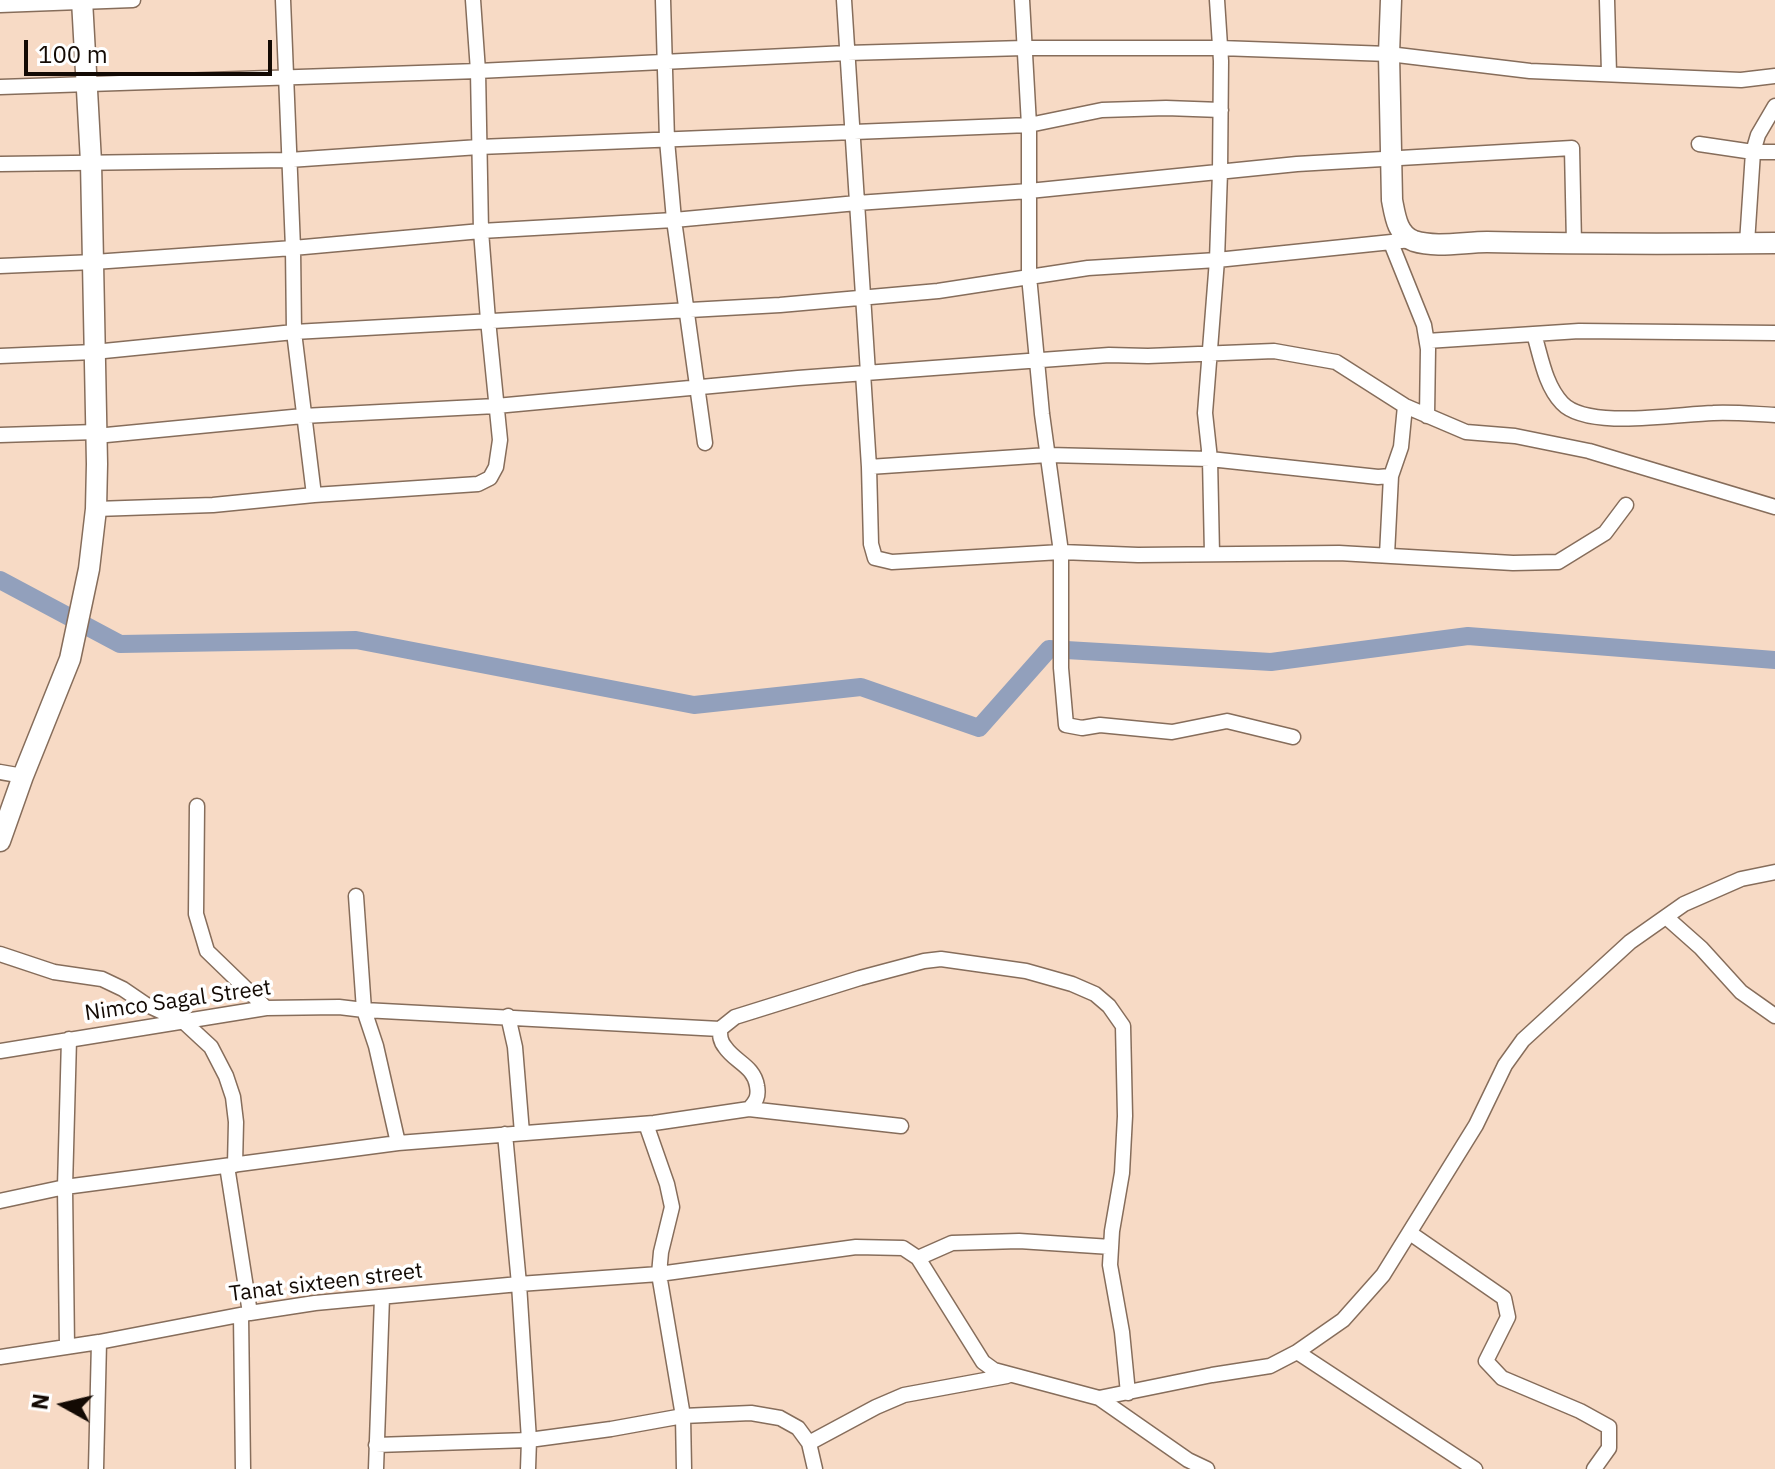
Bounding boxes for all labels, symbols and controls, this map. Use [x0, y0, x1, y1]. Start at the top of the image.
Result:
scale bar [28, 24, 276, 74]
text: 100 m [38, 38, 108, 70]
street label: Nimco Sagal Street [83, 975, 273, 1027]
street label: Tanat sixteen street [228, 1258, 424, 1308]
north arrow [24, 1365, 104, 1445]
text: N [24, 1392, 55, 1411]

